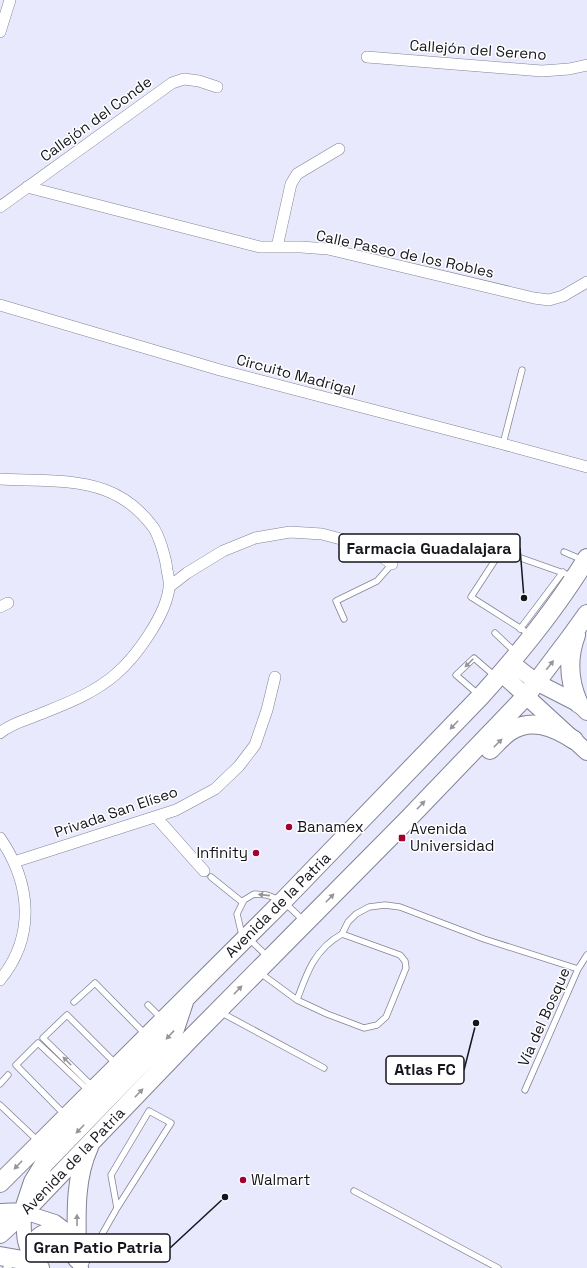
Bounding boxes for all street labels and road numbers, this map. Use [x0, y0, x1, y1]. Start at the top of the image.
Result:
street label: Callejón del Sereno [409, 35, 547, 64]
street label: Callejón del Conde [36, 72, 155, 165]
street label: Calle Paseo de los Robles [314, 225, 496, 282]
street label: Circuito Madrigal [234, 349, 358, 400]
street label: Privada San Elíseo [52, 781, 180, 842]
street label: Avenida de la Patria [221, 848, 335, 961]
street label: Vía del Bosque [513, 964, 574, 1069]
street label: Avenida de la Patria [17, 1103, 129, 1218]

